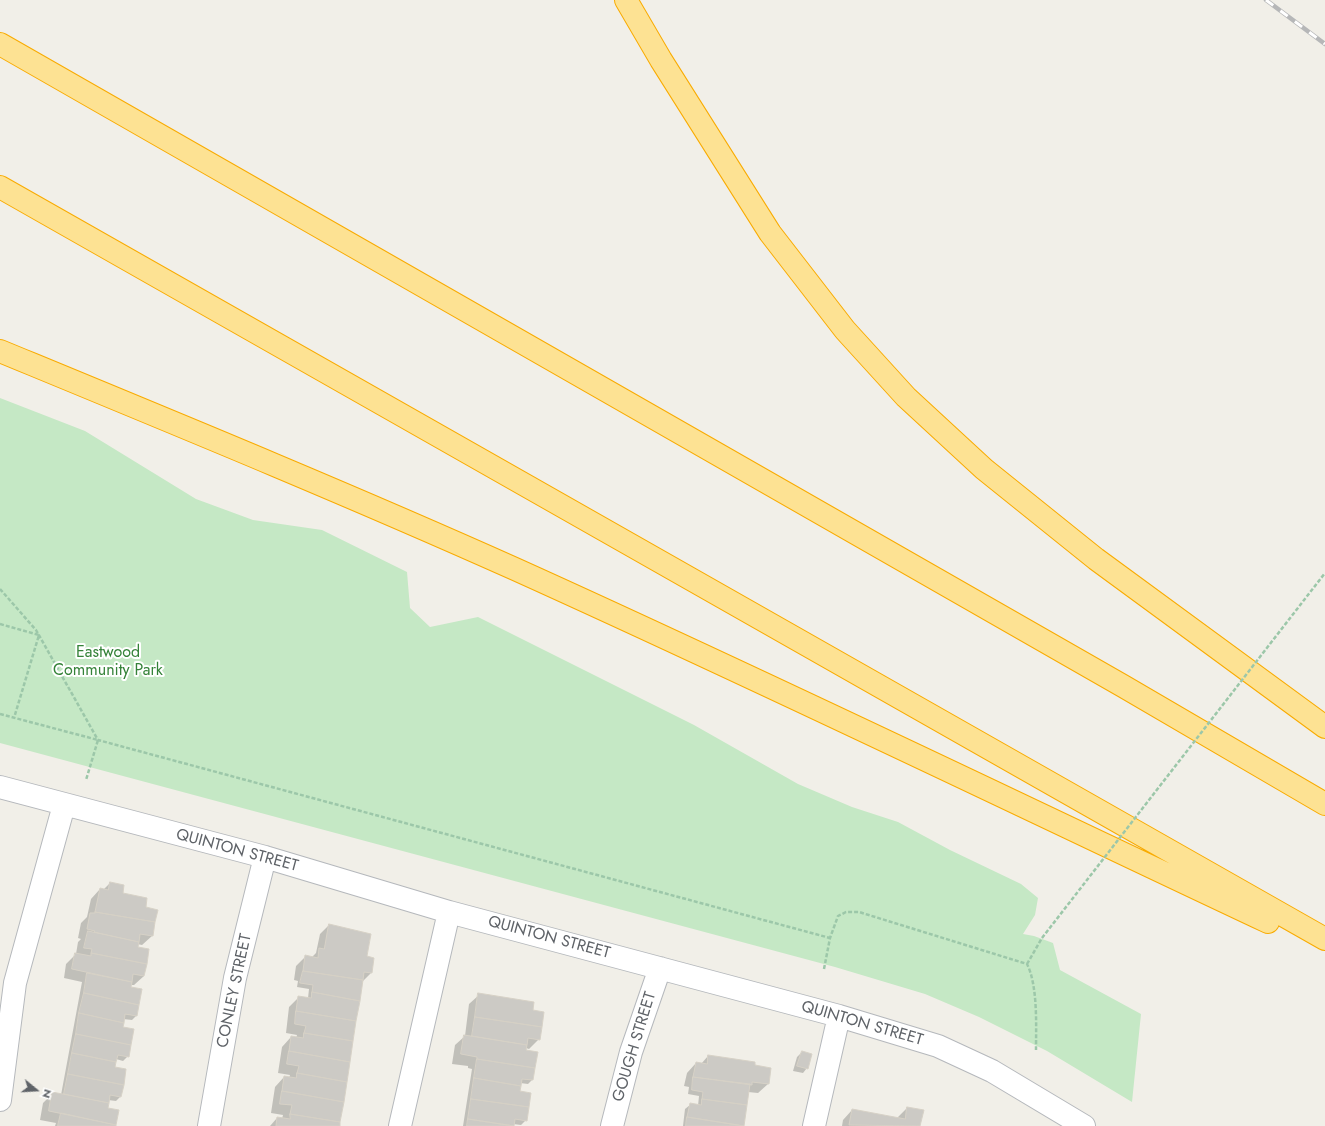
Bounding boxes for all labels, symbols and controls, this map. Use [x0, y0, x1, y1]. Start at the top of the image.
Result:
park label: Eastwood Community Park [53, 643, 163, 681]
street label: QUINTON STREET [174, 825, 300, 877]
street label: QUINTON STREET [486, 912, 612, 964]
street label: CONLEY STREET [214, 932, 256, 1050]
street label: GOUGH STREET [609, 990, 661, 1104]
street label: QUINTON STREET [799, 997, 925, 1051]
north arrow [16, 1070, 56, 1110]
text: N [38, 1087, 56, 1100]

